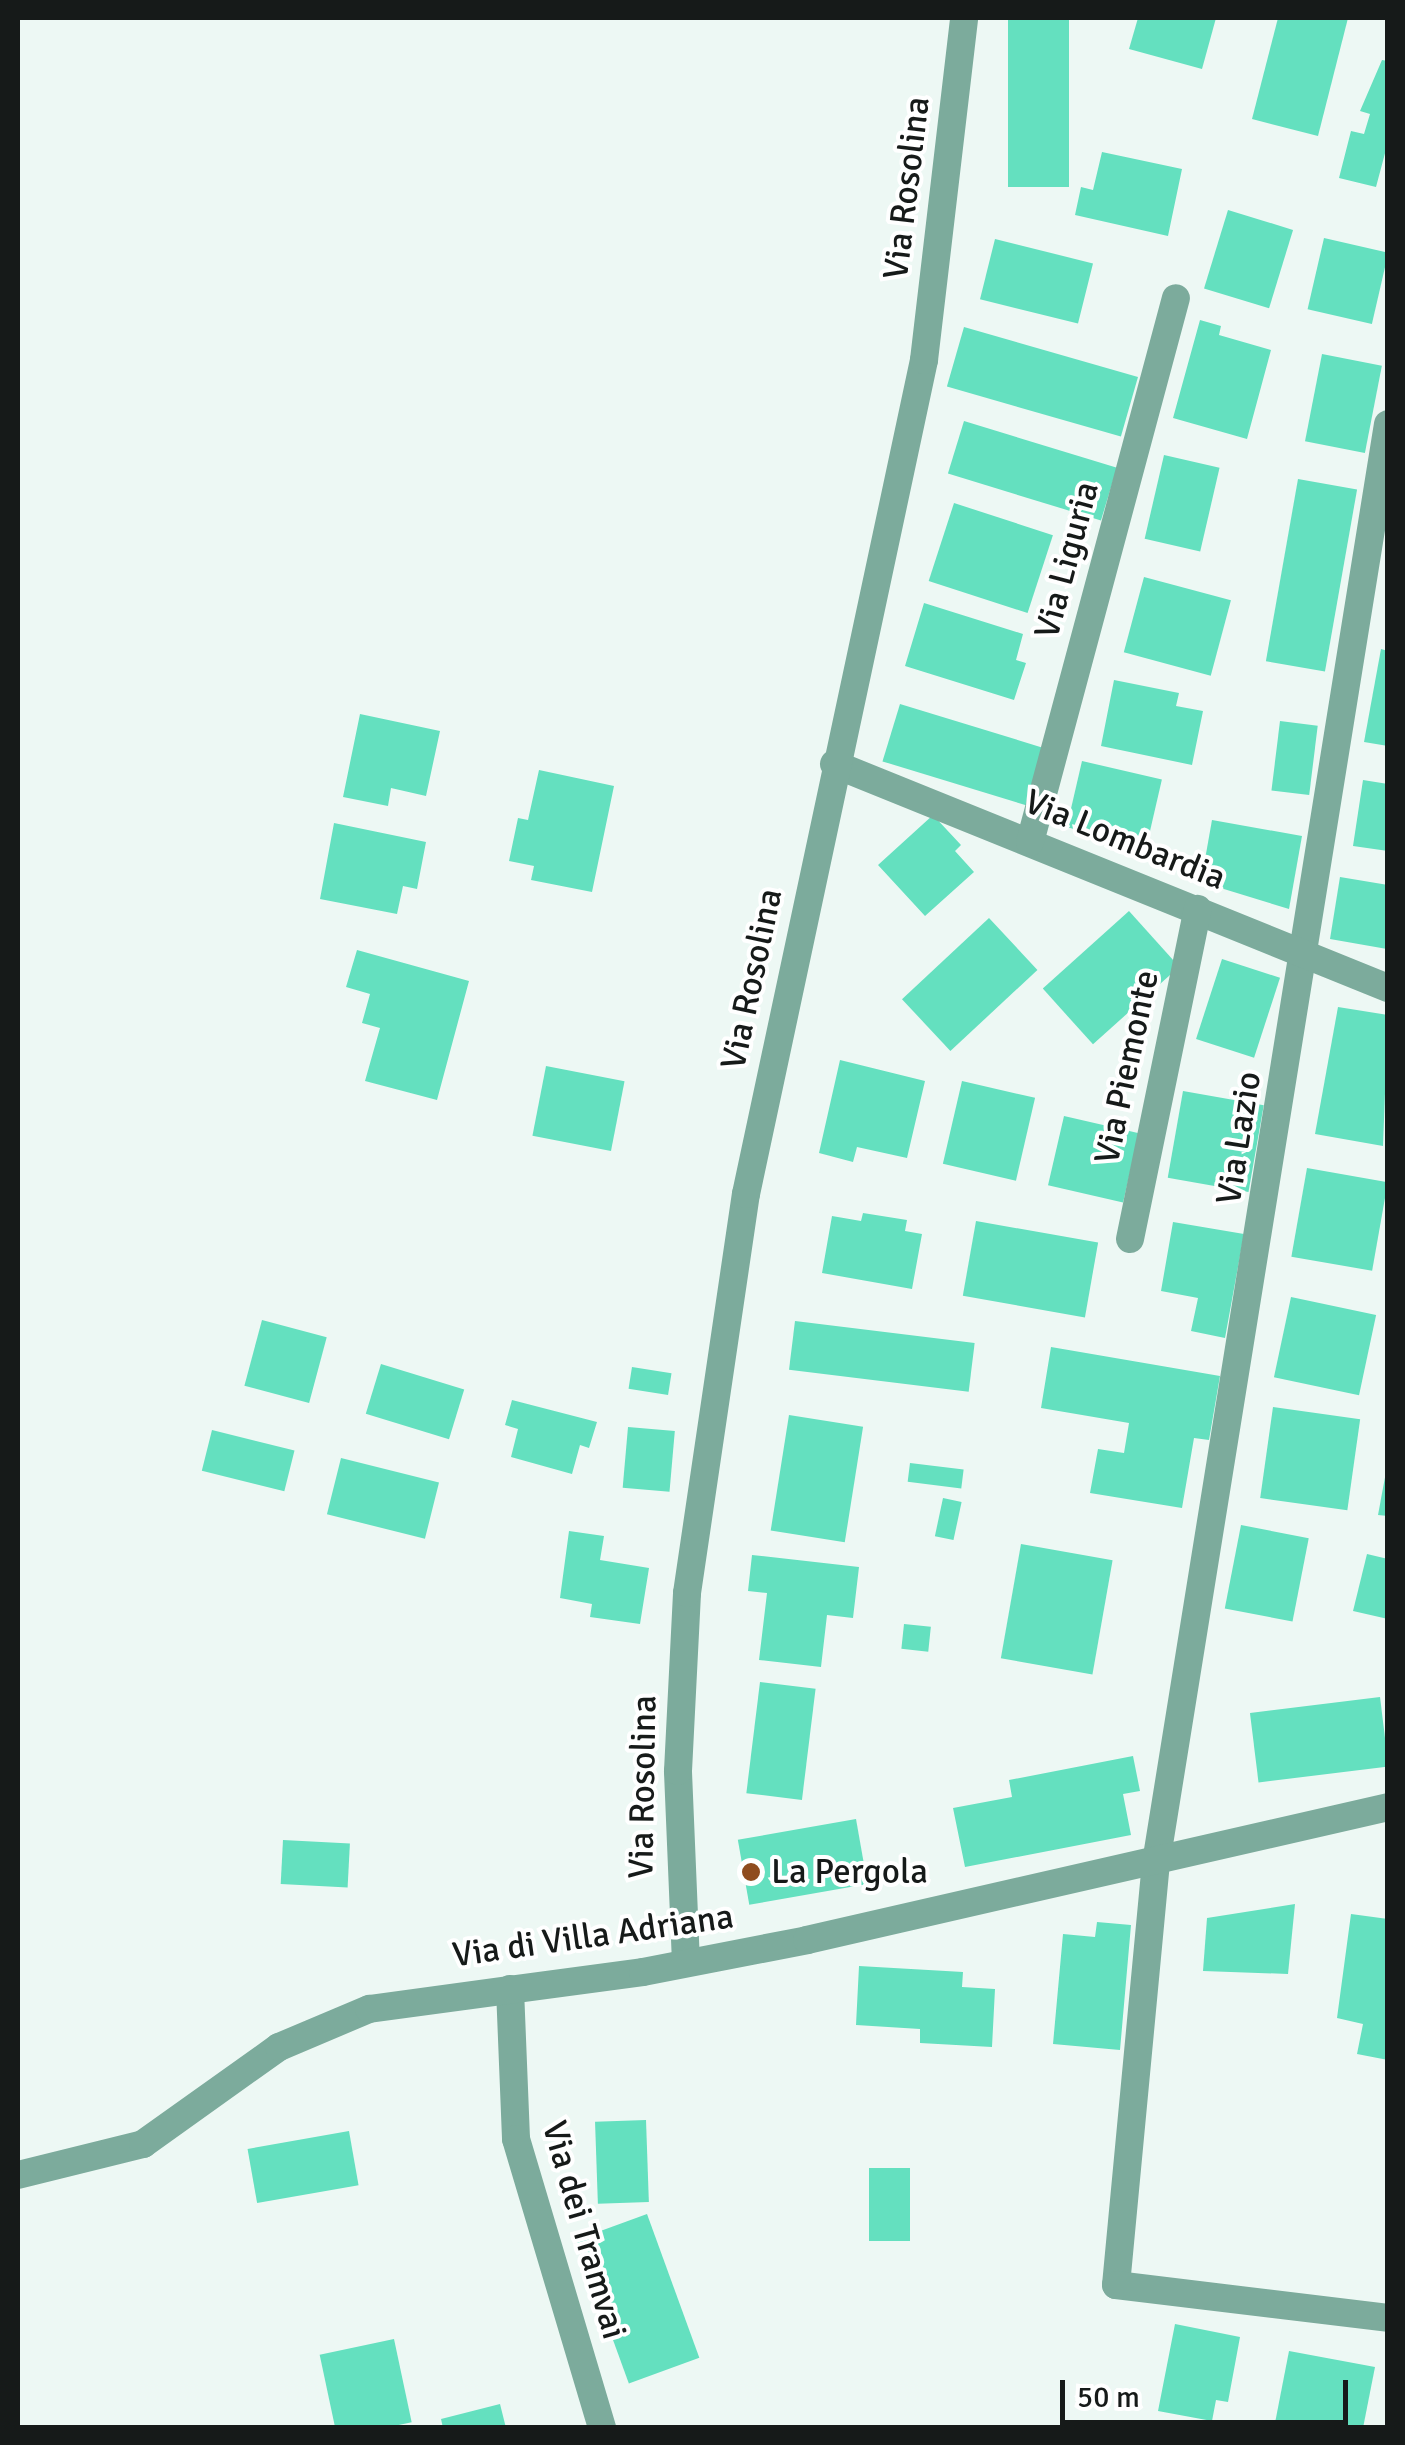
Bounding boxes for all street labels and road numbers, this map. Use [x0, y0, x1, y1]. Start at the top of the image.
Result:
street label: Via Rosolina [875, 94, 939, 282]
street label: Via Liguria [1026, 477, 1108, 643]
street label: Via Lombardia [1018, 781, 1232, 899]
street label: Via Rosolina [712, 885, 792, 1073]
street label: Via Piemonte [1086, 967, 1168, 1167]
street label: Via Lazio [1208, 1069, 1270, 1207]
street label: Via Rosolina [620, 1695, 666, 1879]
street label: Via di Villa Adriana [450, 1895, 736, 1977]
street label: Via dei Tramvai [533, 2116, 635, 2344]

